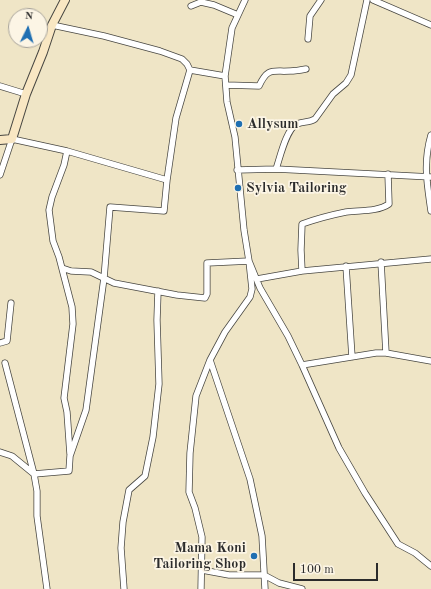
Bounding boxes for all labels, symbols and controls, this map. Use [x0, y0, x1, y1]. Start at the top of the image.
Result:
north arrow [8, 8, 48, 48]
text: N [24, 11, 34, 22]
place label: Allysum [247, 116, 298, 132]
marker: Allysum [234, 119, 244, 129]
place label: Sylvia Tailoring [246, 180, 347, 196]
marker: Sylvia Tailoring [233, 183, 243, 193]
place label: Mama Koni Tailoring Shop [153, 540, 246, 572]
marker: Mama Koni Tailoring Shop [249, 551, 259, 561]
scale bar [295, 555, 380, 581]
text: 100 m [300, 564, 334, 576]

